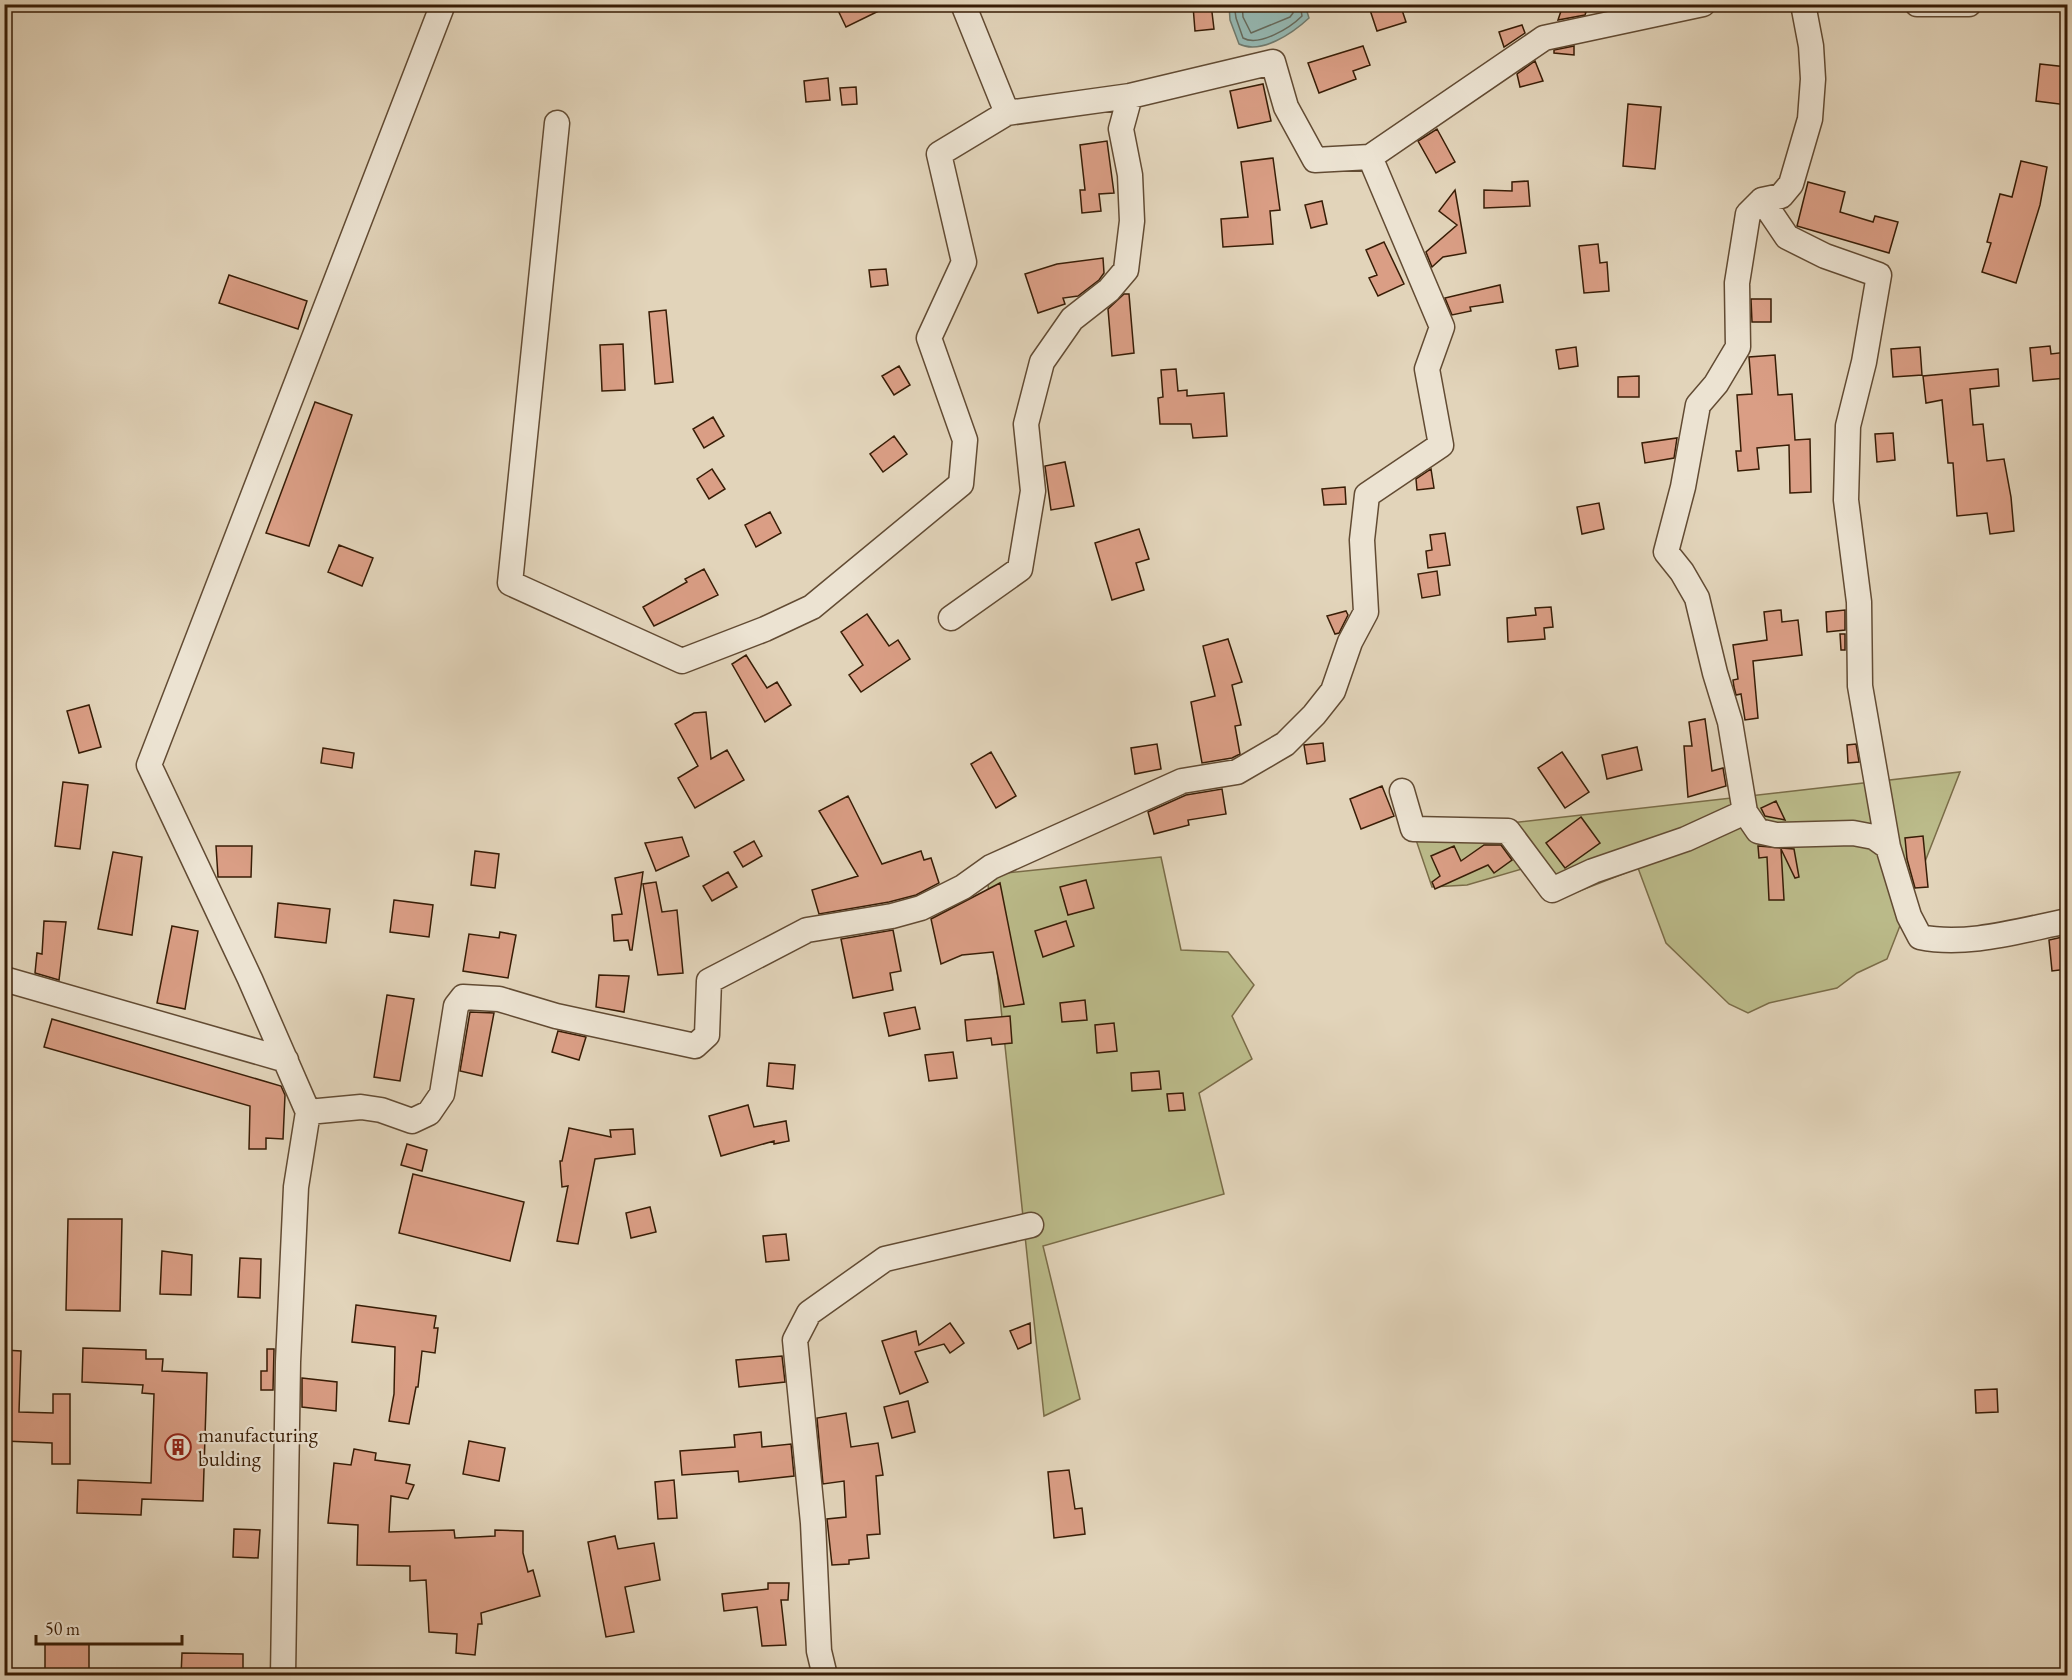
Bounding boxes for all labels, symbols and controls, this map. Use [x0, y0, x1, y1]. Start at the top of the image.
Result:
place label: manufacturing bulding [198, 1421, 319, 1472]
building icon: manufacturing bulding [163, 1432, 193, 1462]
scale bar [36, 1608, 182, 1646]
text: 50 m [45, 1617, 80, 1640]

